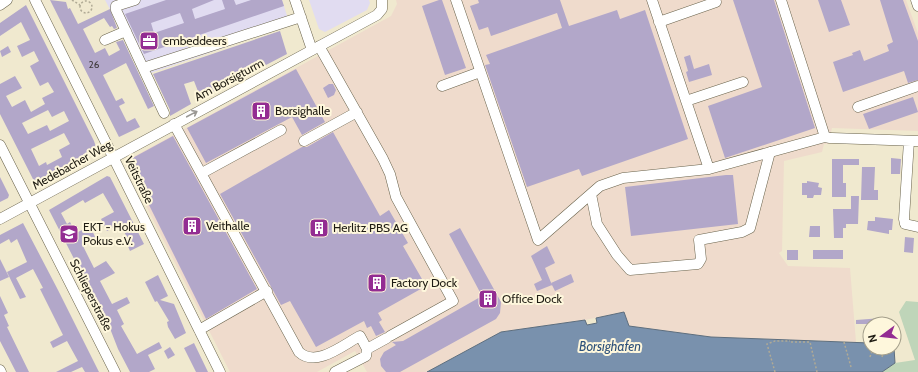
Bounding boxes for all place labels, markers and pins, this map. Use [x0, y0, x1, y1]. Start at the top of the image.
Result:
office icon: embeddeers [138, 30, 160, 52]
place label: embeddeers [163, 33, 227, 48]
building icon: Borsighalle [250, 100, 272, 122]
place label: Borsighalle [275, 103, 330, 118]
building icon: Veithalle [181, 215, 203, 237]
building icon: Herlitz PBS AG [308, 217, 330, 239]
place label: Veithalle [206, 218, 249, 233]
place label: EKT - Hokus Pokus e.V. [83, 219, 145, 248]
place label: Herlitz PBS AG [333, 220, 408, 235]
school or university icon: EKT - Hokus Pokus e.V. [58, 223, 80, 245]
building icon: Factory Dock [366, 272, 388, 294]
place label: Factory Dock [391, 275, 458, 290]
building icon: Office Dock [477, 288, 499, 310]
place label: Office Dock [502, 291, 563, 306]

